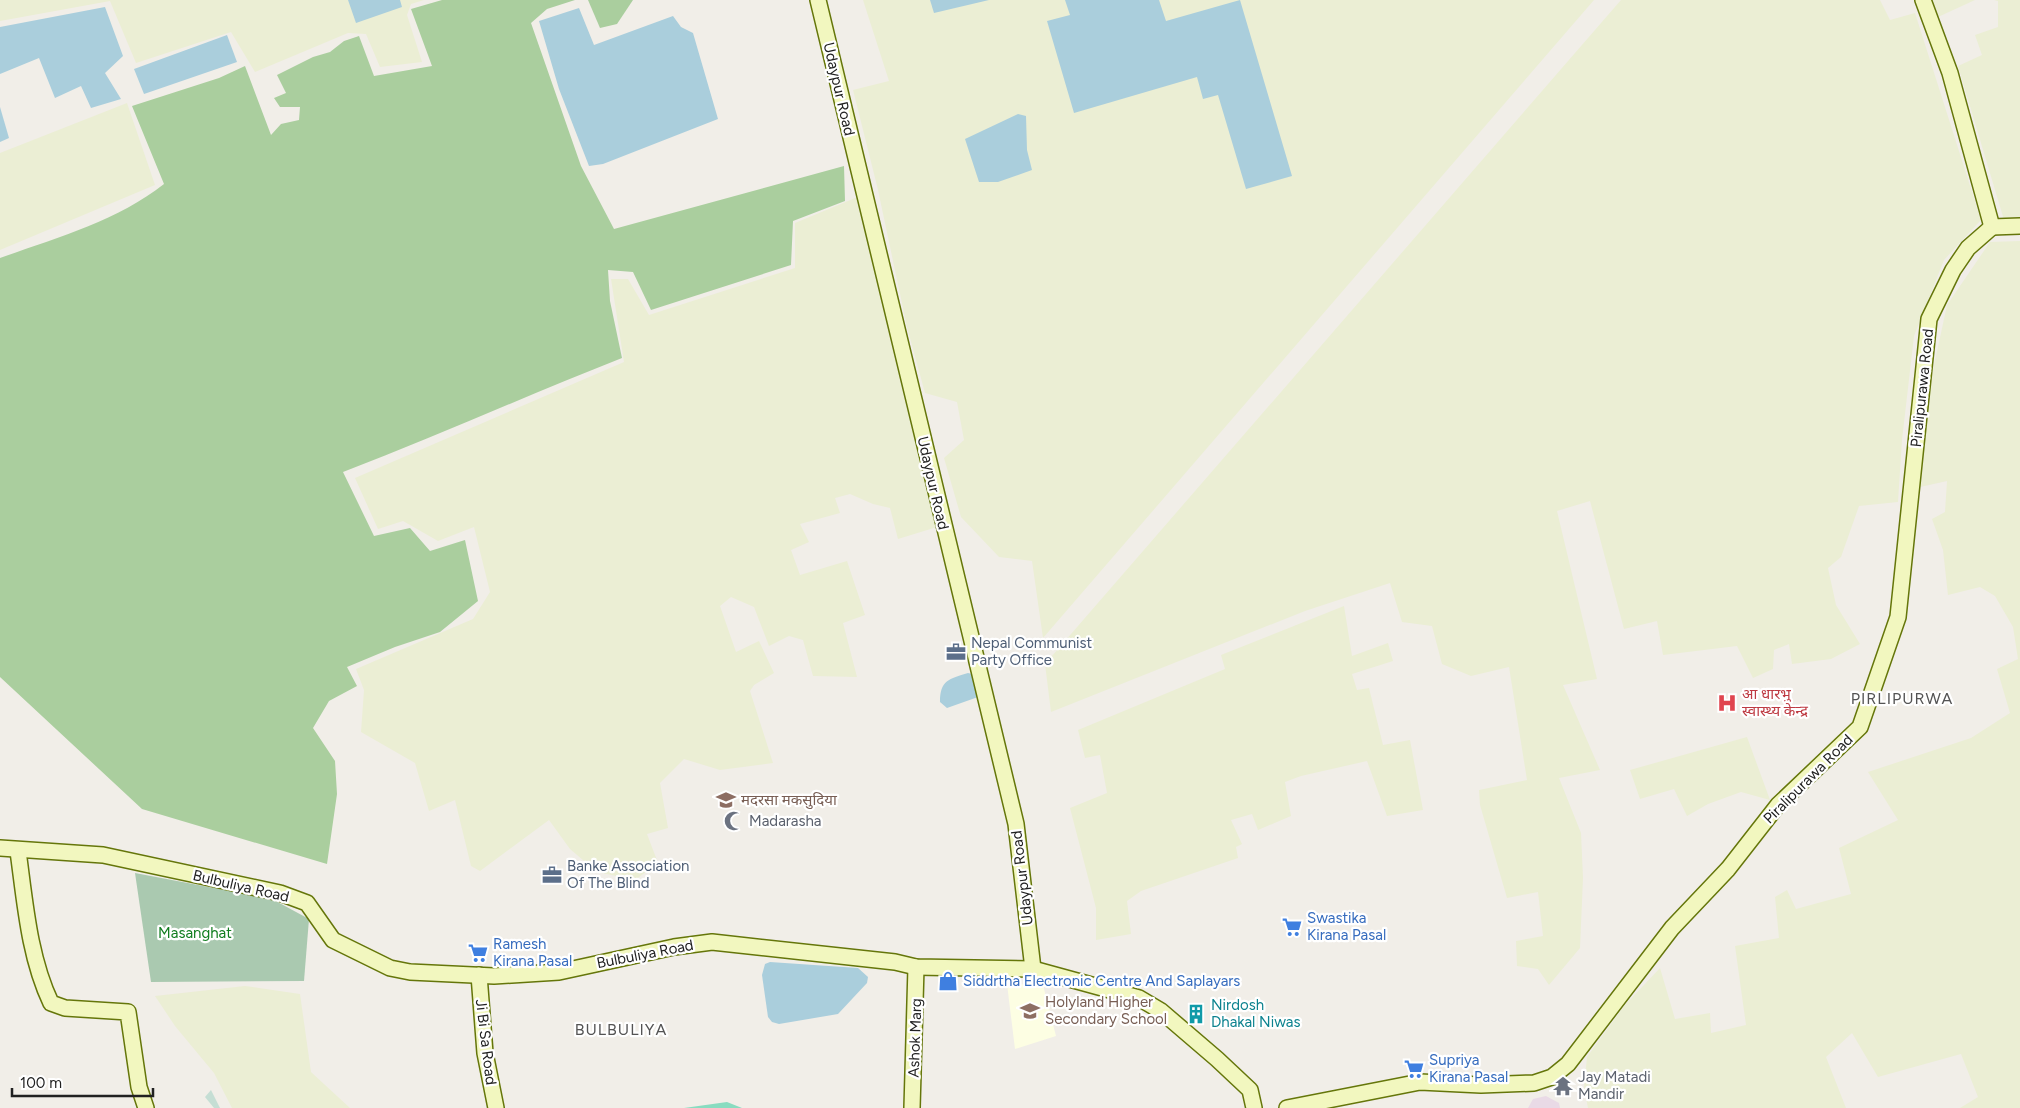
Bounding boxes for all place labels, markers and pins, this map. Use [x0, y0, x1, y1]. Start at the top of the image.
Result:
place label: Nepal Communist Party Office [971, 634, 1093, 669]
office icon: Nepal Communist Party Office [945, 641, 967, 663]
place label: आ धारभु स्वास्थ्य केन्द्र [1742, 685, 1809, 720]
hospital icon: आ धारभु स्वास्थ्य केन्द्र [1716, 692, 1738, 714]
school or university icon: मदरसा मकसुदिया [715, 789, 737, 811]
place label: मदरसा मकसुदिया [741, 791, 838, 810]
mosque icon: Madarasha [723, 810, 745, 832]
place label: Madarasha [749, 812, 822, 830]
place label: Banke Association Of The Blind [567, 857, 690, 892]
office icon: Banke Association Of The Blind [541, 864, 563, 886]
place label: Swastika Kirana Pasal [1307, 909, 1386, 944]
supermarket icon: Swastika Kirana Pasal [1281, 916, 1303, 938]
place label: Ramesh Kirana Pasal [493, 935, 572, 970]
supermarket icon: Ramesh Kirana Pasal [467, 942, 489, 964]
shop icon: Siddrtha Electronic Centre And Saplayars [937, 970, 959, 992]
place label: Siddrtha Electronic Centre And Saplayars [963, 972, 1240, 990]
place label: Holyland Higher Secondary School [1045, 993, 1167, 1028]
place label: Nirdosh Dhakal Niwas [1211, 996, 1300, 1031]
school or university icon: Holyland Higher Secondary School [1019, 1000, 1041, 1022]
building icon: Nirdosh Dhakal Niwas [1185, 1003, 1207, 1025]
place label: Supriya Kirana Pasal [1429, 1051, 1508, 1086]
supermarket icon: Supriya Kirana Pasal [1403, 1058, 1425, 1080]
place label: Jay Matadi Mandir [1578, 1068, 1651, 1103]
temple icon: Jay Matadi Mandir [1552, 1075, 1574, 1097]

